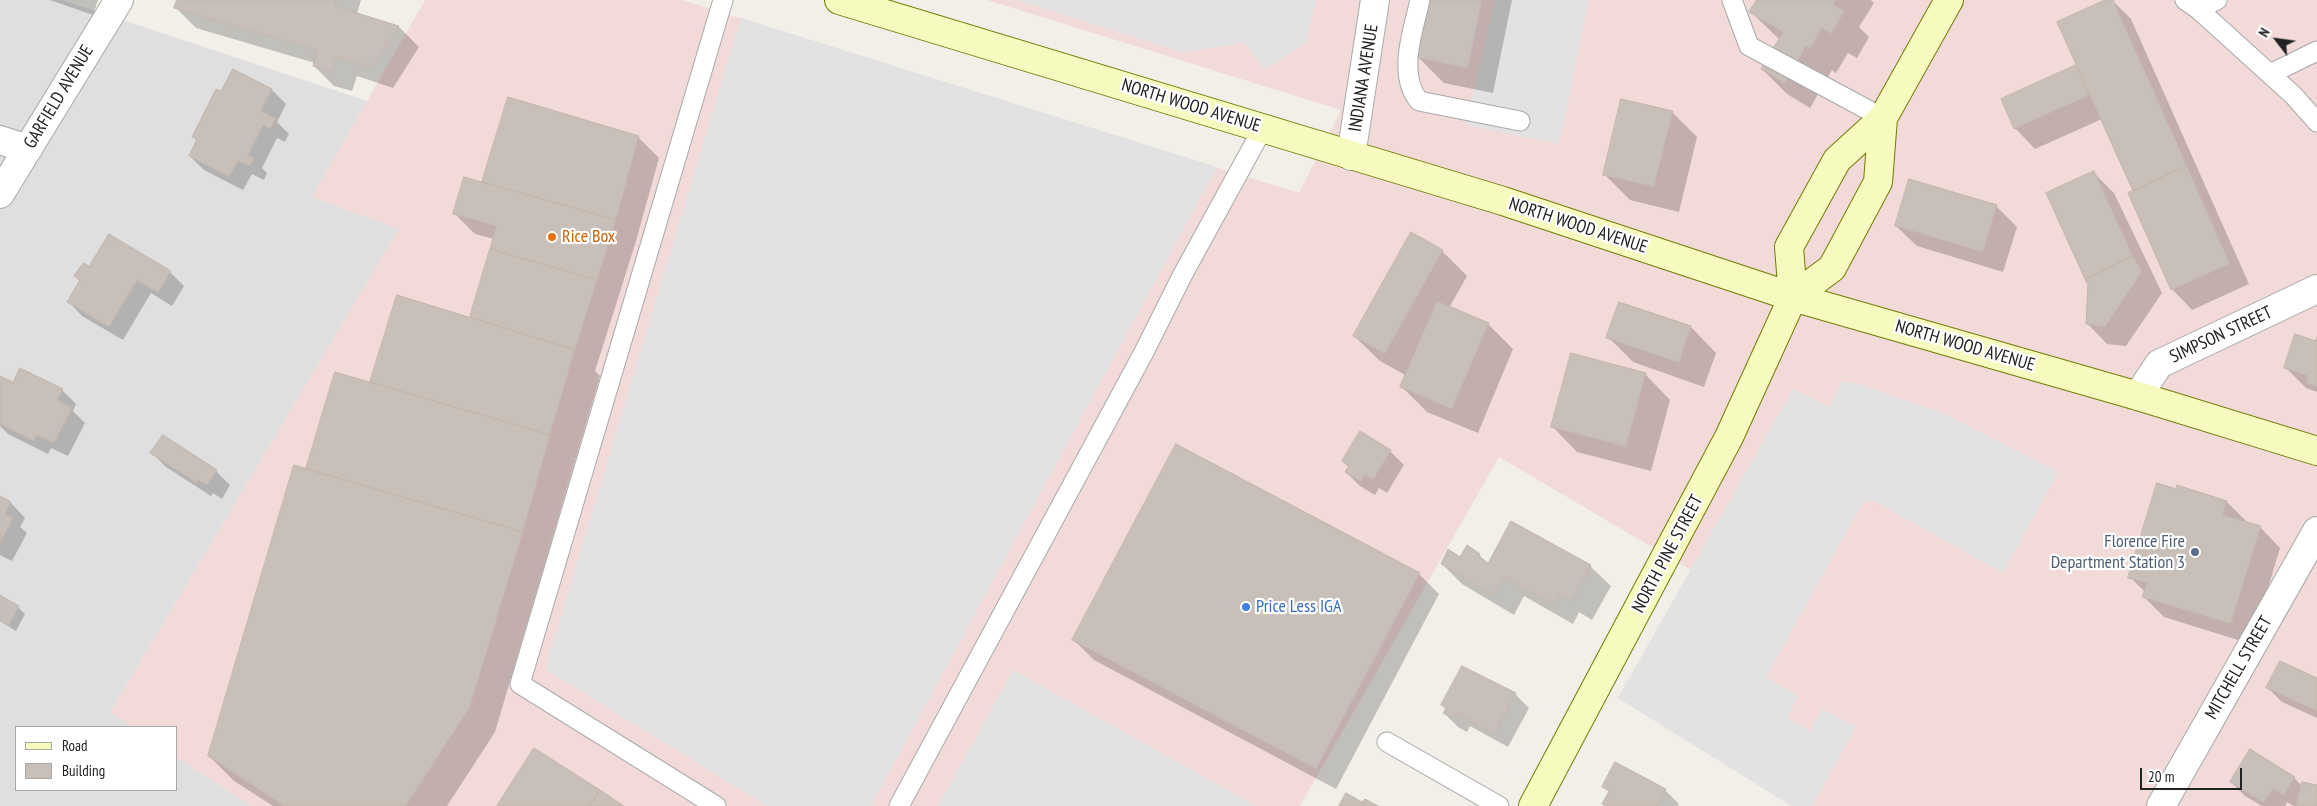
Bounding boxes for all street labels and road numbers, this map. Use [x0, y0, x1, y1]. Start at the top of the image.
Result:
street label: INDIANA AVENUE [1345, 23, 1383, 133]
street label: GARFIELD AVENUE [20, 41, 98, 153]
street label: NORTH WOOD AVENUE [1119, 75, 1263, 137]
street label: NORTH WOOD AVENUE [1506, 193, 1650, 259]
street label: SIMPSON STREET [2166, 302, 2276, 368]
street label: NORTH WOOD AVENUE [1893, 316, 2037, 376]
street label: NORTH PINE STREET [1628, 491, 1708, 617]
street label: MITCHELL STREET [2201, 613, 2277, 723]

